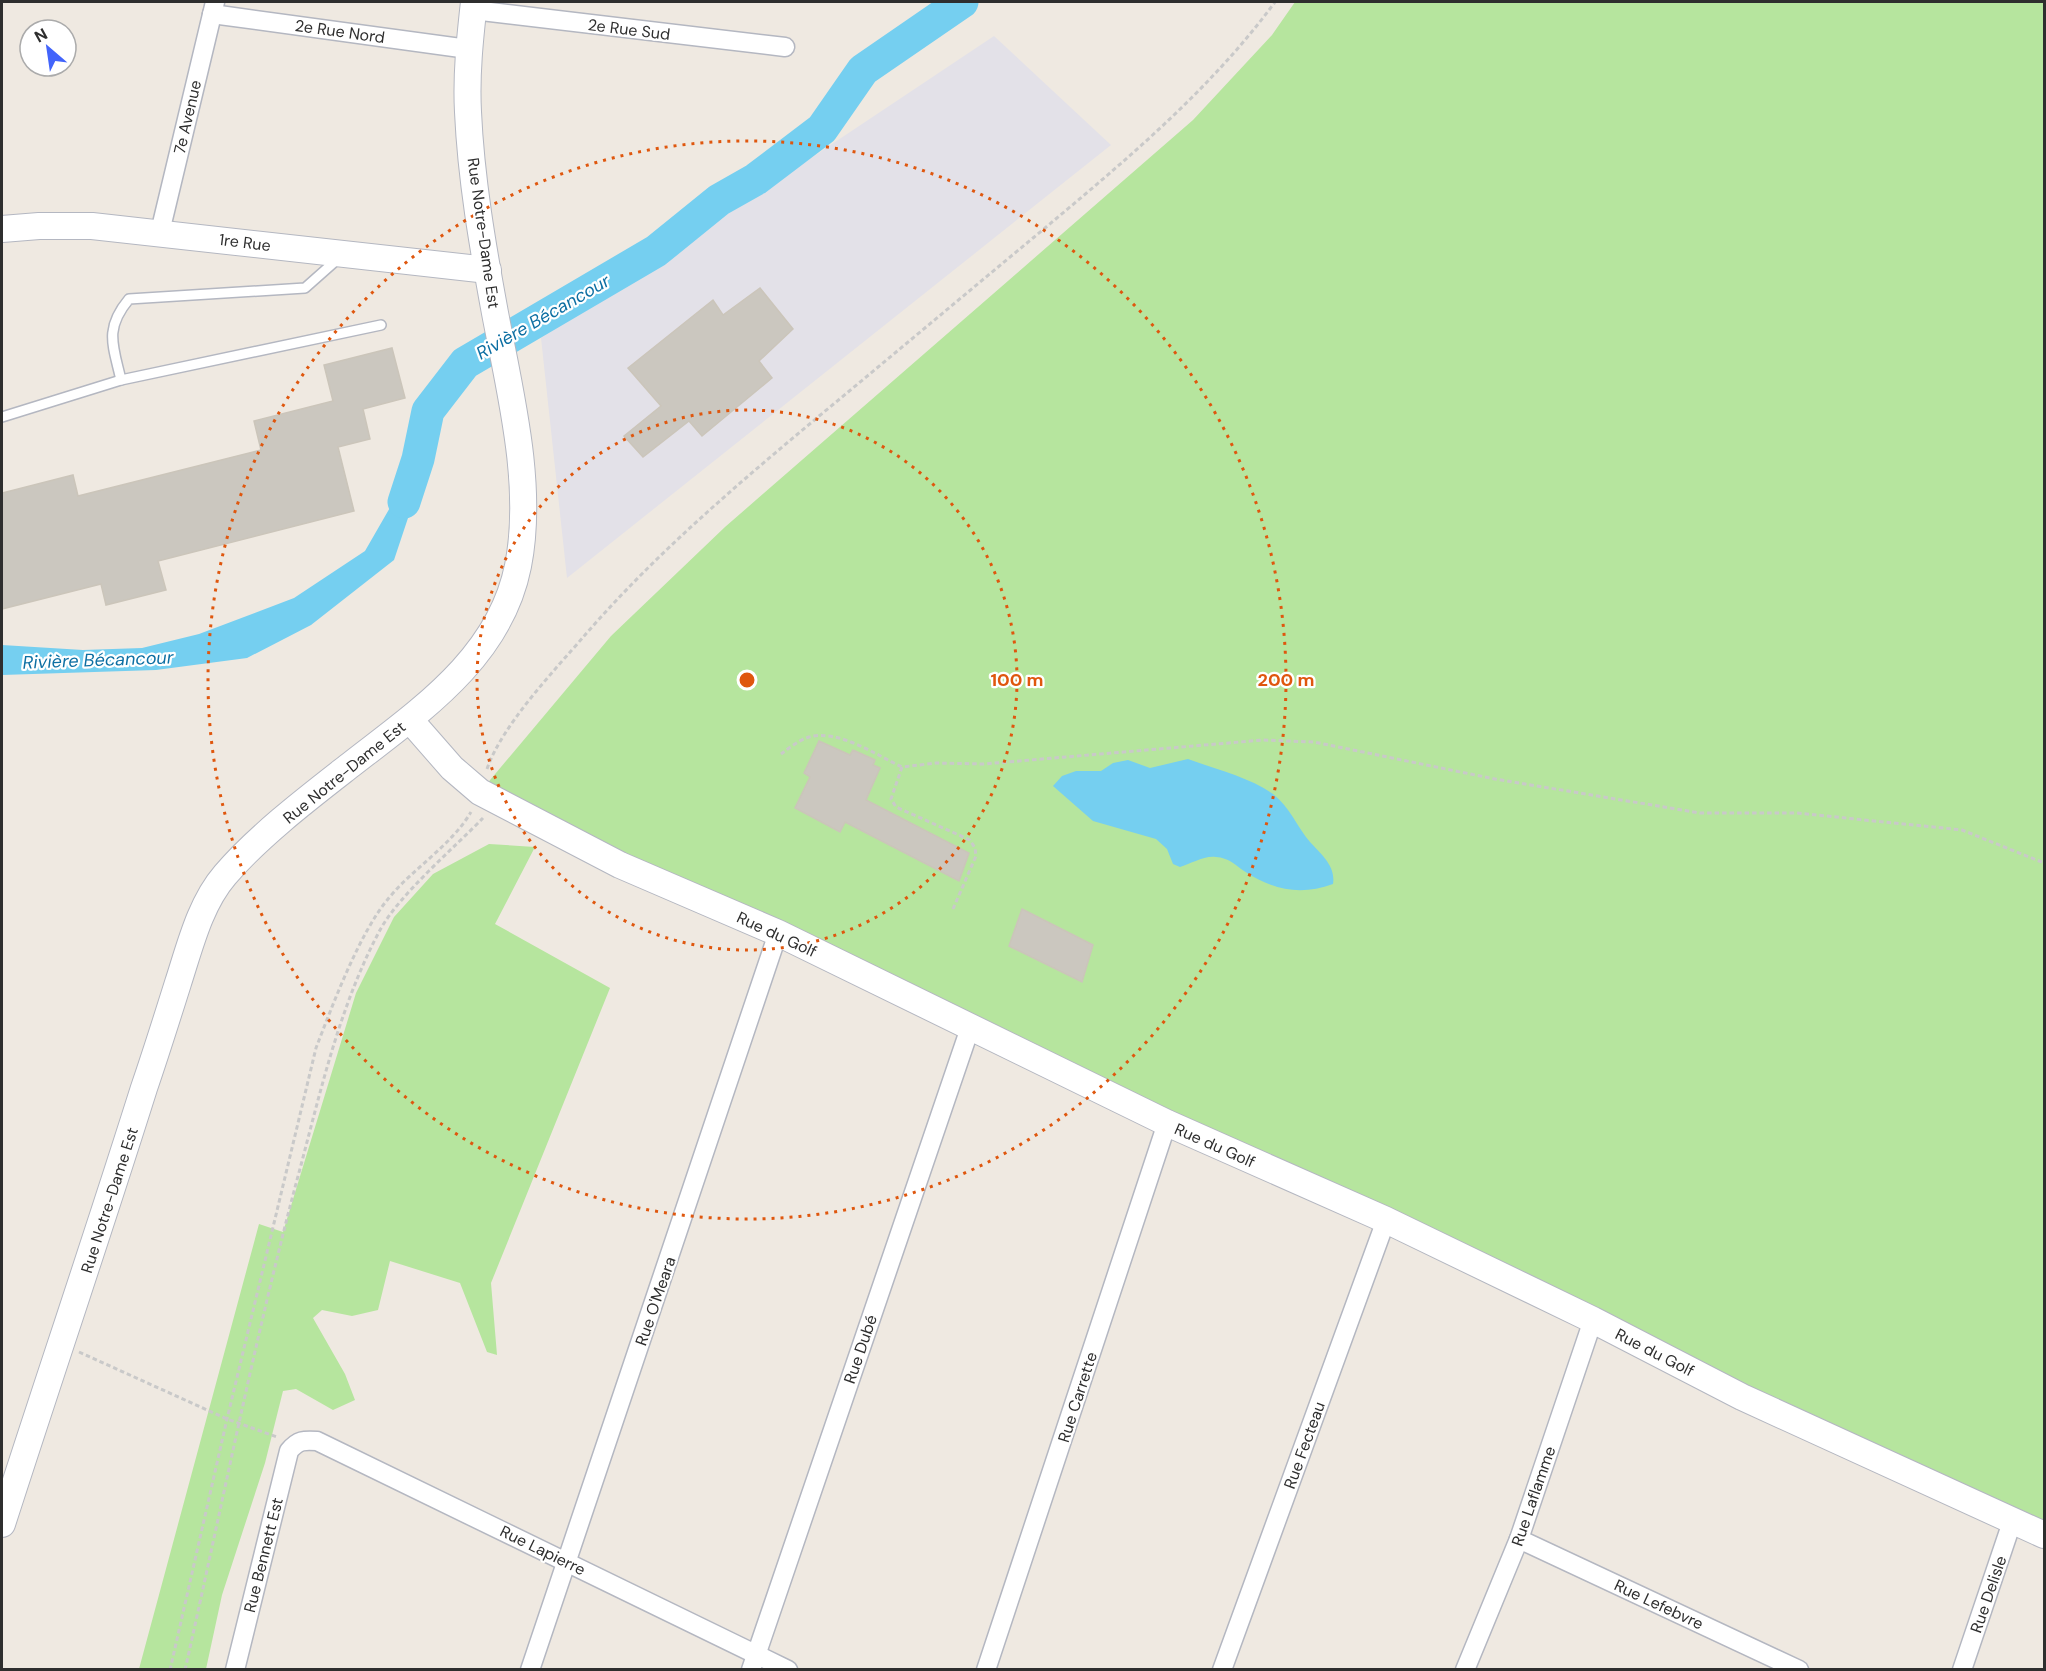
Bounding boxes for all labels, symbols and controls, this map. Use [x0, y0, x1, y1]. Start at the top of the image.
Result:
street label: 2e Rue Sud [587, 14, 671, 45]
street label: 2e Rue Nord [294, 15, 386, 48]
north arrow [18, 18, 78, 78]
text: N [31, 23, 51, 47]
street label: 7e Avenue [169, 78, 206, 156]
street label: Rue Notre-Dame Est [463, 156, 504, 310]
street label: 1re Rue [218, 229, 272, 256]
water label: Rivière Bécancour [472, 268, 616, 365]
water label: Rivière Bécancour [22, 645, 175, 675]
text: 100 m [990, 668, 1044, 692]
text: 200 m [1258, 668, 1314, 692]
centre of rings [737, 670, 757, 690]
street label: Rue Notre-Dame Est [279, 716, 410, 828]
street label: Rue du Golf [733, 907, 820, 962]
street label: Rue du Golf [1171, 1118, 1258, 1173]
street label: Rue Notre-Dame Est [76, 1125, 143, 1276]
street label: Rue O'Meara [630, 1254, 681, 1348]
street label: Rue Dubé [839, 1312, 882, 1386]
street label: Rue du Golf [1612, 1324, 1698, 1381]
street label: Rue Carrette [1053, 1349, 1102, 1445]
street label: Rue Fecteau [1279, 1399, 1330, 1492]
street label: Rue Laflamme [1507, 1443, 1560, 1549]
street label: Rue Bennett Est [239, 1495, 288, 1615]
street label: Rue Lapierre [497, 1521, 589, 1580]
street label: Rue Delisle [1965, 1553, 2011, 1636]
street label: Rue Lefebvre [1611, 1575, 1707, 1634]

